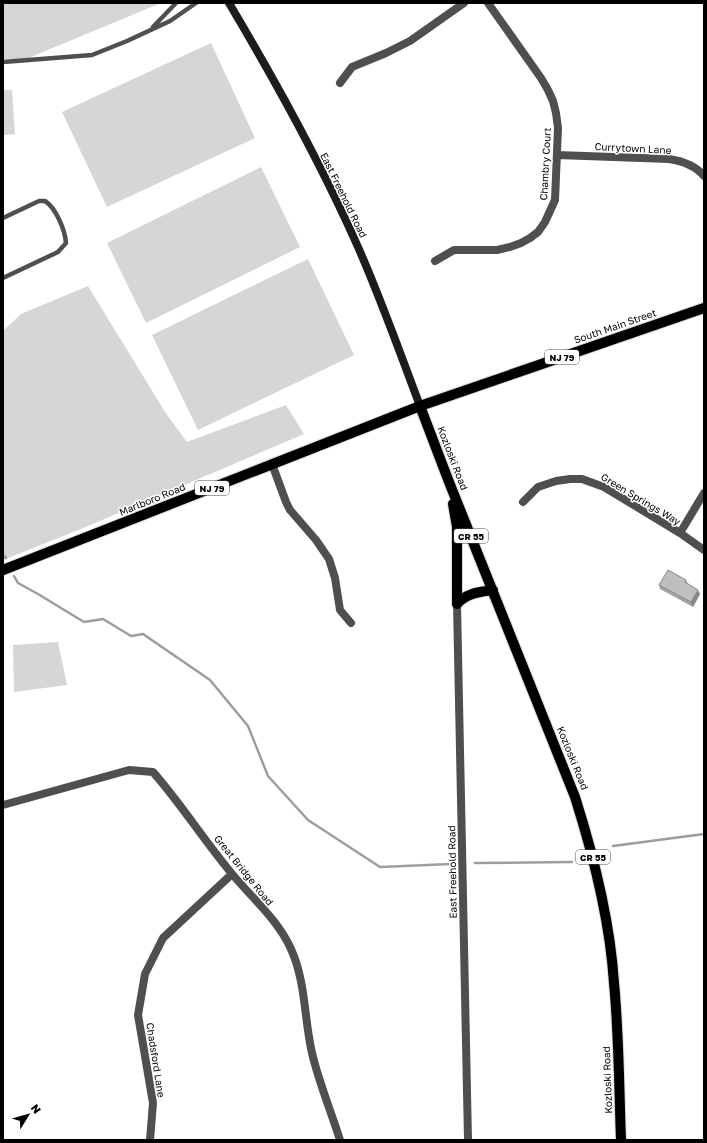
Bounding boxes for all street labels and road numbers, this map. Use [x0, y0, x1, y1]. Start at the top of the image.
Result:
street label: Chambry Court [537, 127, 553, 201]
street label: Currytown Lane [594, 140, 672, 156]
street label: East Freehold Road [318, 150, 370, 240]
street label: South Main Street [572, 306, 658, 346]
road number: NJ 79 [545, 350, 579, 364]
street label: Kozloski Road [435, 424, 471, 492]
street label: Green Springs Way [599, 471, 683, 528]
street label: Marlboro Road [117, 480, 187, 518]
road number: NJ 79 [195, 481, 229, 495]
road number: CR 55 [454, 529, 488, 543]
street label: Kozloski Road [555, 724, 591, 792]
street label: East Freehold Road [445, 825, 459, 919]
street label: Great Bridge Road [212, 832, 276, 908]
road number: CR 55 [576, 850, 610, 864]
street label: Chadsford Lane [144, 1022, 168, 1098]
street label: Kozloski Road [600, 1046, 614, 1114]

